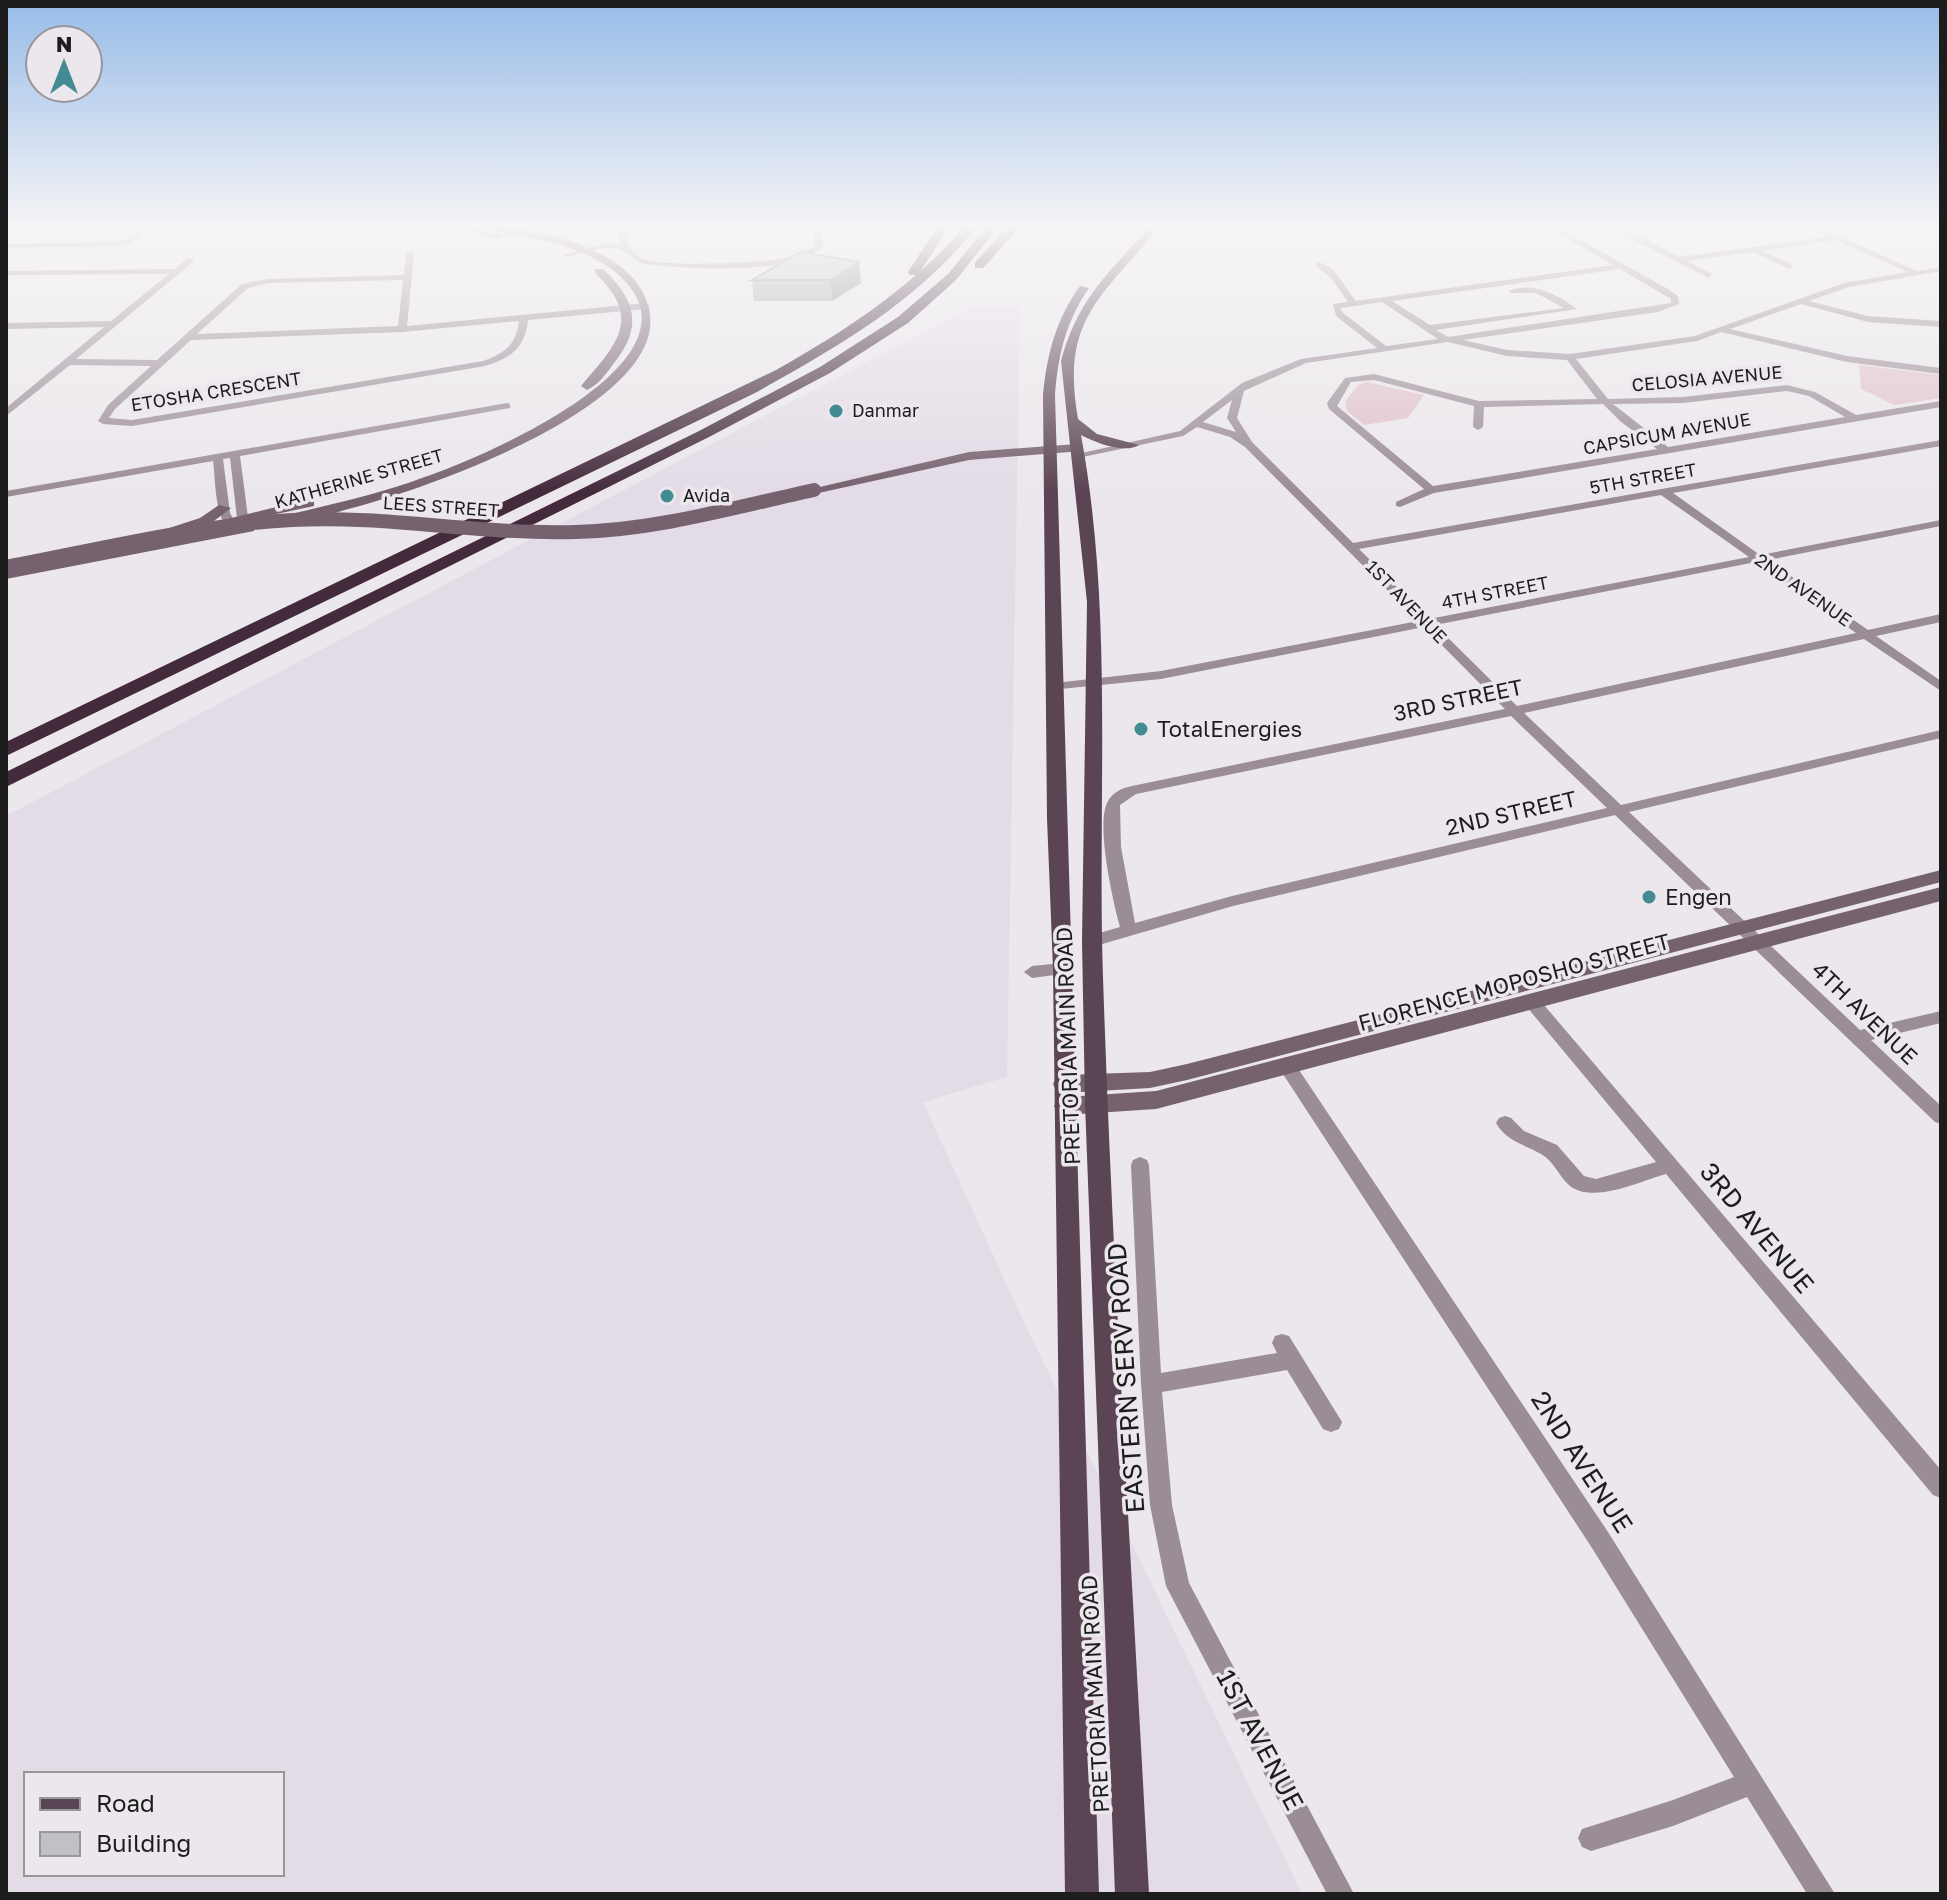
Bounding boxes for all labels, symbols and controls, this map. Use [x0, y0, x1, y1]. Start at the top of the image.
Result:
north arrow [24, 24, 104, 104]
text: N [56, 30, 72, 57]
street label: CELOSIA AVENUE [1631, 360, 1783, 396]
street label: ETOSHA CRESCENT [129, 367, 303, 415]
place label: Danmar [852, 399, 919, 421]
marker: Danmar [827, 402, 845, 420]
street label: CAPSICUM AVENUE [1581, 407, 1752, 459]
street label: KATHERINE STREET [272, 443, 446, 513]
street label: 5TH STREET [1588, 458, 1698, 498]
place label: Avida [683, 484, 730, 506]
marker: Avida [658, 487, 676, 505]
street label: LEES STREET [382, 491, 500, 521]
street label: 2ND AVENUE [1751, 548, 1856, 630]
street label: 1ST AVENUE [1362, 555, 1452, 647]
street label: 4TH STREET [1440, 571, 1550, 613]
street label: 3RD STREET [1391, 673, 1526, 726]
place label: TotalEnergies [1157, 715, 1302, 742]
marker: TotalEnergies [1132, 720, 1150, 738]
street label: 2ND STREET [1443, 784, 1579, 841]
place label: Engen [1665, 883, 1732, 910]
marker: Engen [1640, 888, 1658, 906]
street label: PRETORIA MAIN ROAD [1050, 926, 1085, 1166]
street label: FLORENCE MOPOSHO STREET [1355, 927, 1673, 1036]
street label: 4TH AVENUE [1807, 956, 1924, 1070]
street label: 3RD AVENUE [1694, 1156, 1821, 1299]
street label: EASTERN SERV ROAD [1101, 1242, 1150, 1514]
street label: 2ND AVENUE [1525, 1385, 1640, 1538]
street label: PRETORIA MAIN ROAD [1075, 1574, 1114, 1814]
street label: 1ST AVENUE [1210, 1664, 1310, 1815]
legend [24, 1772, 284, 1876]
text: Road [96, 1788, 155, 1817]
text: Building [96, 1828, 191, 1857]

